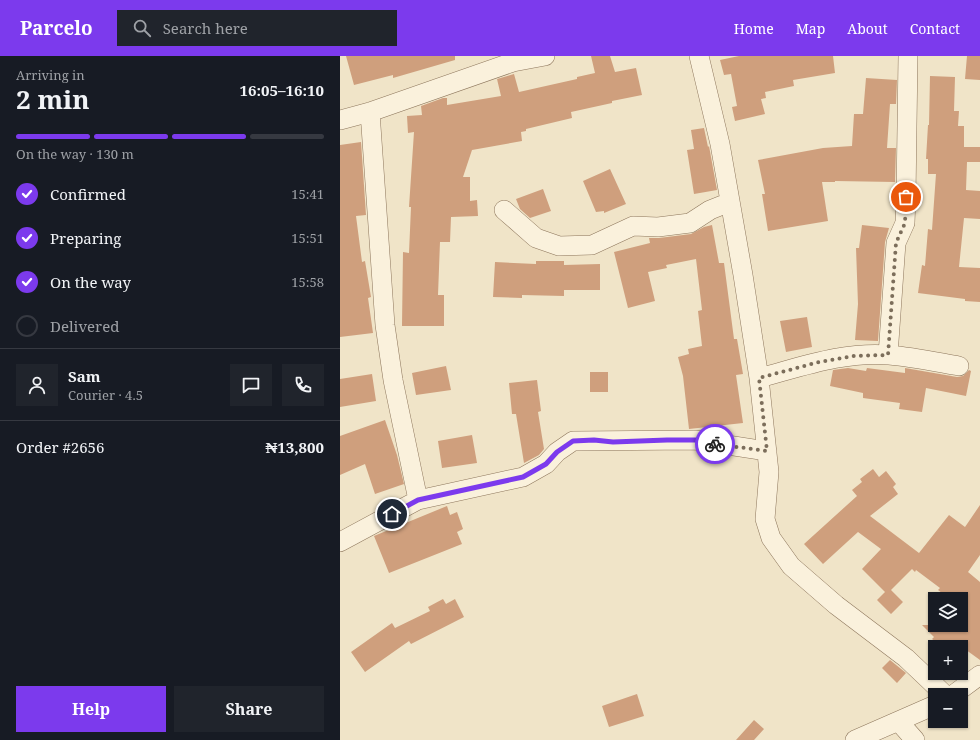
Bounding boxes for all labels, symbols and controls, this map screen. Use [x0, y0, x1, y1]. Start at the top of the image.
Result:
search box [117, 10, 397, 46]
text: Parcelo [20, 15, 93, 41]
icon: search [131, 17, 153, 39]
text: Search here [163, 18, 248, 38]
text: Home [734, 19, 774, 38]
text: Map [796, 19, 825, 38]
text: About [847, 19, 888, 38]
text: Contact [910, 19, 960, 38]
text: Arriving in [16, 66, 85, 84]
text: 16:05–16:10 [240, 80, 324, 100]
text: 2 min [16, 81, 90, 117]
text: On the way · 130 m [16, 145, 134, 163]
pin [889, 180, 923, 214]
icon: check [16, 183, 38, 205]
text: Confirmed [50, 184, 126, 204]
text: 15:41 [291, 185, 324, 203]
icon: bag [895, 186, 917, 208]
icon: check [16, 227, 38, 249]
text: Preparing [50, 228, 121, 248]
text: 15:51 [291, 229, 324, 247]
icon: check [16, 271, 38, 293]
text: On the way [50, 272, 131, 292]
text: 15:58 [291, 273, 324, 291]
text: Delivered [50, 316, 119, 336]
button: person [16, 364, 58, 406]
button: chat [230, 364, 272, 406]
button: phone [282, 364, 324, 406]
text: Sam [68, 366, 100, 386]
text: Courier · 4.5 [68, 386, 143, 404]
courier [695, 424, 735, 464]
icon: bike [704, 433, 726, 455]
text: Order #2656 [16, 437, 104, 457]
text: ₦13,800 [265, 437, 324, 457]
pin [375, 497, 409, 531]
icon: home [381, 503, 403, 525]
map controls [928, 592, 968, 728]
button: layers [928, 592, 968, 632]
button: + [928, 640, 968, 680]
button: Help [16, 686, 166, 732]
button: Share [174, 686, 324, 732]
button: − [928, 688, 968, 728]

